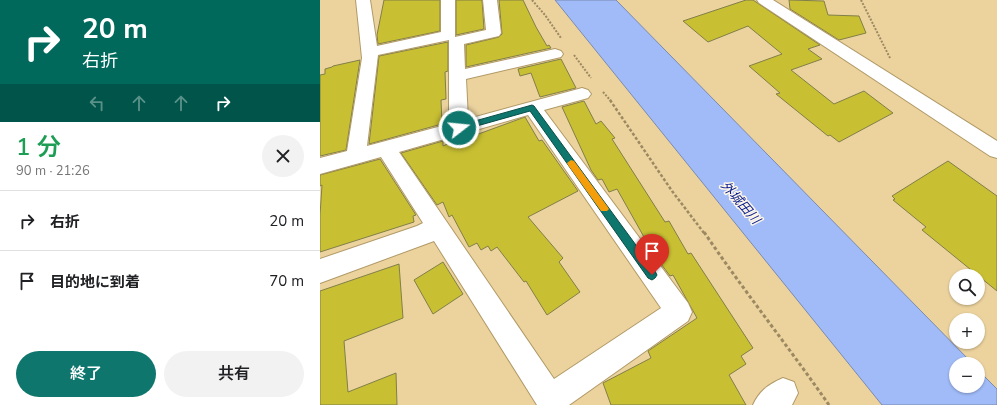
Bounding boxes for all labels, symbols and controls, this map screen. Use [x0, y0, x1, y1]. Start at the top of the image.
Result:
text: 20 m [82, 10, 148, 48]
icon: right [16, 16, 68, 68]
text: 右折 [82, 49, 118, 73]
icon: left [86, 92, 108, 114]
icon: ahead [128, 92, 150, 114]
icon: ahead [170, 92, 192, 114]
icon: right [212, 92, 234, 114]
position arrow [438, 107, 480, 149]
text: 1 分 [16, 131, 61, 163]
button: close [262, 135, 304, 177]
text: 90 m · 21:26 [16, 162, 90, 180]
water label: 外城田川 [716, 177, 765, 230]
icon: right [16, 210, 38, 232]
text: 20 m [269, 211, 304, 231]
text: 右折 [50, 212, 80, 232]
pin [635, 234, 669, 275]
icon: arrive [641, 240, 663, 262]
map controls [949, 269, 985, 393]
button: search [949, 269, 985, 305]
icon: arrive [16, 270, 38, 292]
text: 70 m [269, 271, 304, 291]
text: 目的地に到着 [50, 272, 140, 292]
button: + [949, 313, 985, 349]
button: 終了 [16, 351, 156, 397]
button: 共有 [164, 351, 304, 397]
button: − [949, 357, 985, 393]

